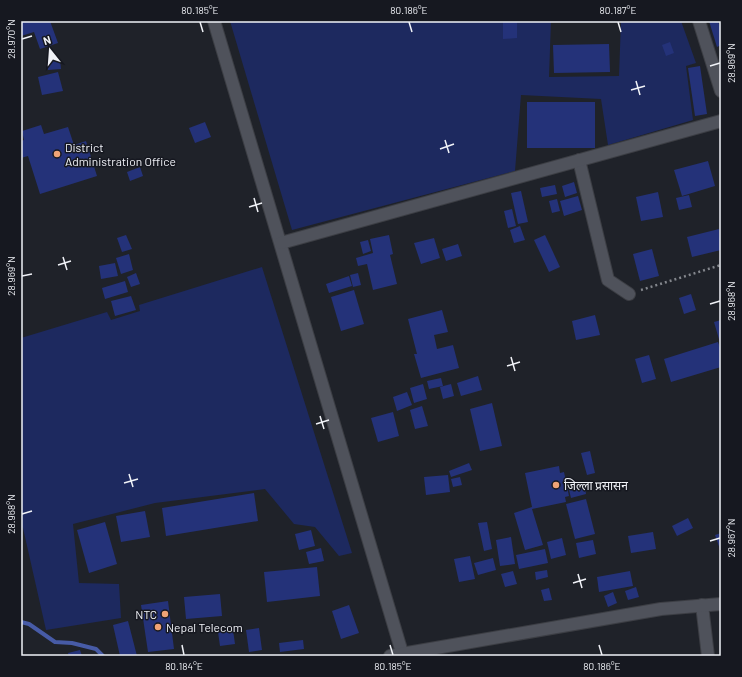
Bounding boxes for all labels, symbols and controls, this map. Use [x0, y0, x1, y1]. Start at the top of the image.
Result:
text: 80.185°E [181, 4, 219, 16]
text: 80.186°E [390, 4, 428, 16]
text: 80.187°E [600, 4, 636, 16]
text: 28.970°N [5, 19, 17, 59]
north arrow [30, 30, 70, 70]
text: N [42, 33, 52, 47]
text: 28.969°N [725, 43, 737, 83]
place label: District Administration Office [65, 140, 176, 168]
marker: District Administration Office [52, 149, 62, 159]
text: 28.969°N [5, 256, 17, 296]
text: 28.968°N [725, 281, 737, 321]
place label: जिल्ला प्रसासन [564, 478, 628, 492]
marker: जिल्ला प्रसासन [551, 480, 561, 490]
text: 28.968°N [5, 494, 17, 534]
text: 28.967°N [725, 518, 737, 558]
place label: NTC [135, 607, 157, 621]
marker: NTC [160, 609, 170, 619]
place label: Nepal Telecom [166, 620, 243, 634]
marker: Nepal Telecom [153, 622, 163, 632]
text: 80.184°E [165, 660, 203, 672]
text: 80.185°E [374, 660, 412, 672]
text: 80.186°E [583, 660, 621, 672]

